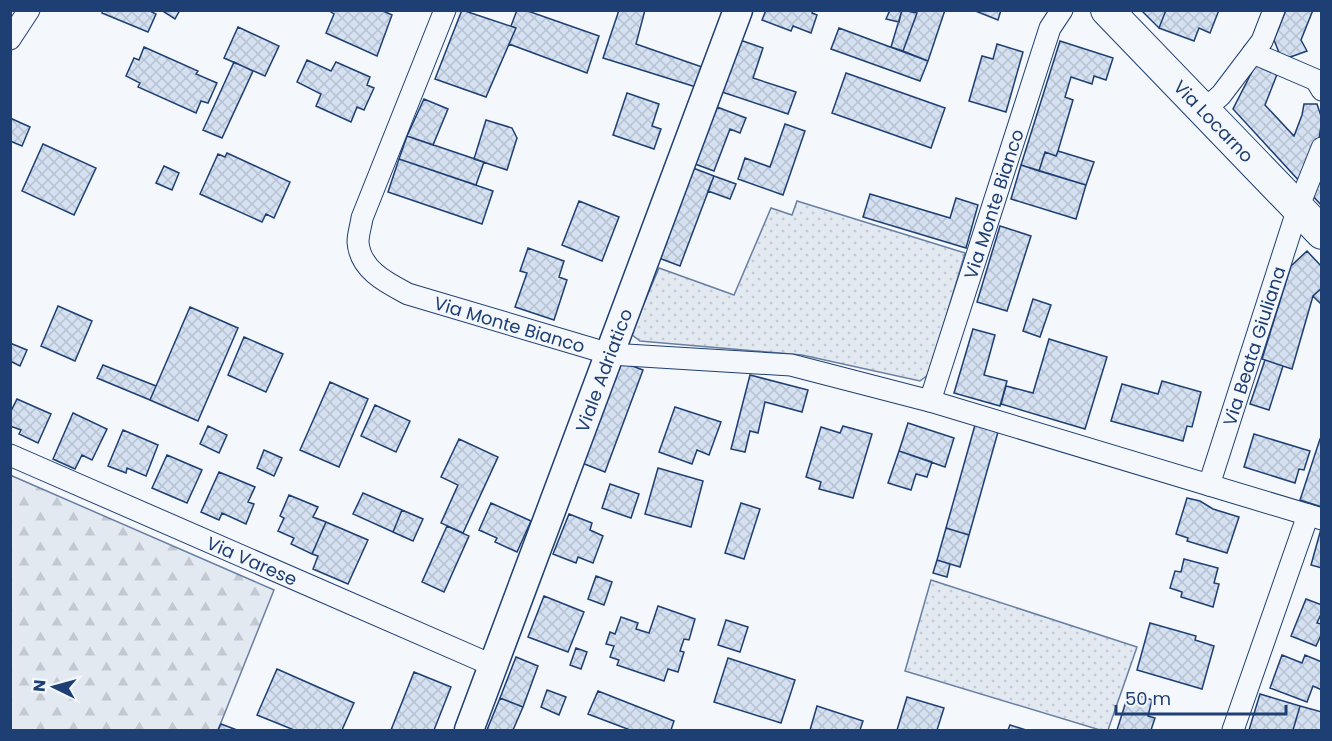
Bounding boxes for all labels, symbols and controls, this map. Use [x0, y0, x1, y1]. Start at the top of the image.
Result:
street label: Via Locarno [1168, 74, 1260, 168]
street label: Via Monte Bianco [958, 126, 1029, 282]
street label: Via Beata Giuliana [1216, 263, 1291, 429]
street label: Via Monte Bianco [431, 290, 588, 358]
street label: Viale Adriatico [569, 305, 638, 436]
street label: Via Varese [203, 530, 301, 591]
north arrow [24, 657, 84, 717]
scale bar [1116, 678, 1286, 716]
text: N [28, 679, 52, 693]
text: 50 m [1125, 686, 1171, 711]

